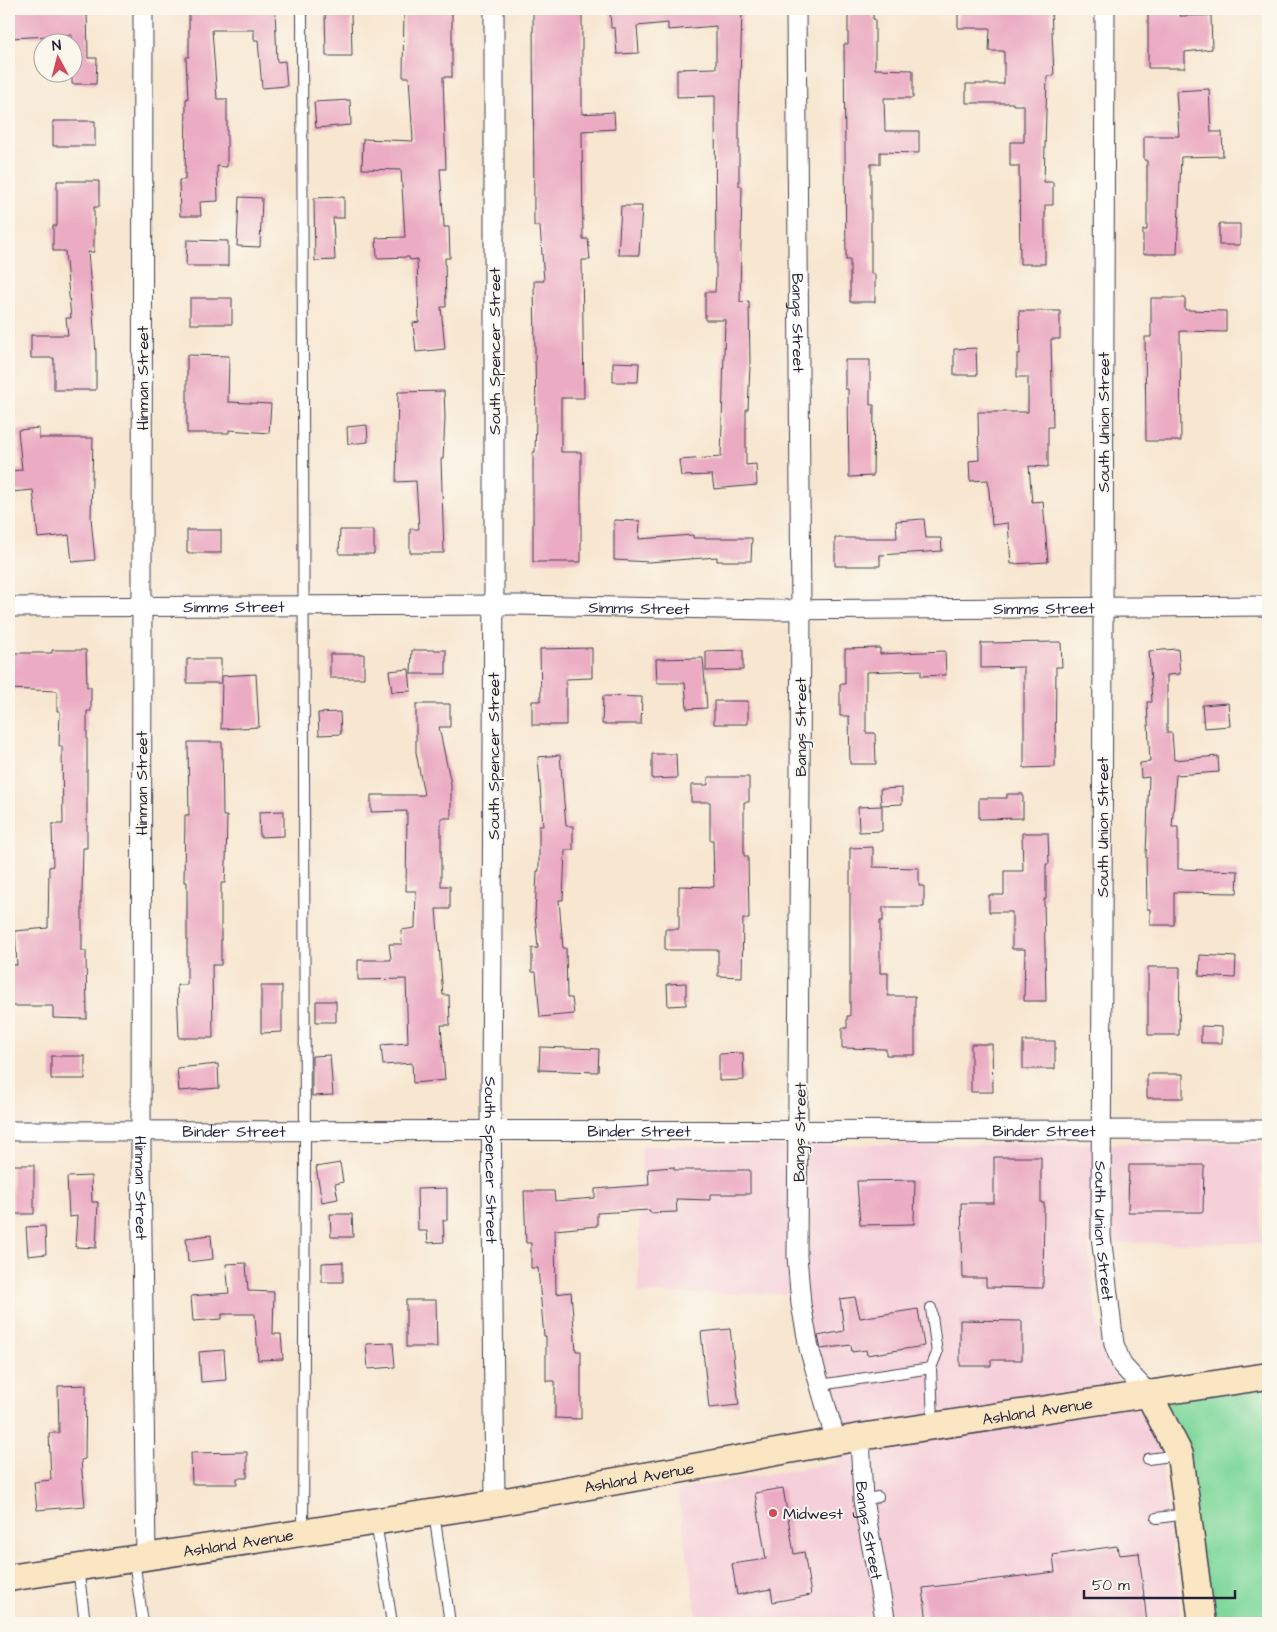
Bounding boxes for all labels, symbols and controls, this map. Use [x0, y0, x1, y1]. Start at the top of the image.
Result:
north arrow [32, 32, 82, 82]
text: N [51, 36, 62, 57]
street label: South Spencer Street [484, 267, 506, 435]
street label: Bangs Street [785, 273, 809, 373]
street label: Hinman Street [132, 325, 154, 430]
street label: South Union Street [1093, 351, 1115, 492]
street label: Simms Street [183, 596, 285, 618]
street label: Simms Street [588, 596, 690, 620]
street label: Simms Street [993, 597, 1095, 620]
street label: South Spencer Street [483, 672, 505, 840]
street label: Bangs Street [790, 677, 813, 777]
street label: Hinman Street [131, 730, 153, 835]
street label: South Union Street [1092, 756, 1114, 897]
street label: South Spencer Street [479, 1076, 502, 1244]
street label: Bangs Street [788, 1082, 813, 1182]
street label: Binder Street [587, 1120, 691, 1143]
street label: Binder Street [992, 1120, 1096, 1142]
street label: Binder Street [182, 1121, 286, 1143]
street label: Hinman Street [129, 1136, 152, 1241]
street label: South Union Street [1089, 1161, 1119, 1303]
street label: Ashland Avenue [981, 1392, 1095, 1431]
street label: Ashland Avenue [582, 1457, 696, 1499]
street label: Bangs Street [850, 1481, 888, 1582]
place label: Midwest [783, 1503, 843, 1525]
marker: Midwest [767, 1507, 779, 1519]
street label: Ashland Avenue [182, 1524, 296, 1563]
scale bar [1084, 1567, 1236, 1599]
text: 50 m [1092, 1575, 1130, 1596]

